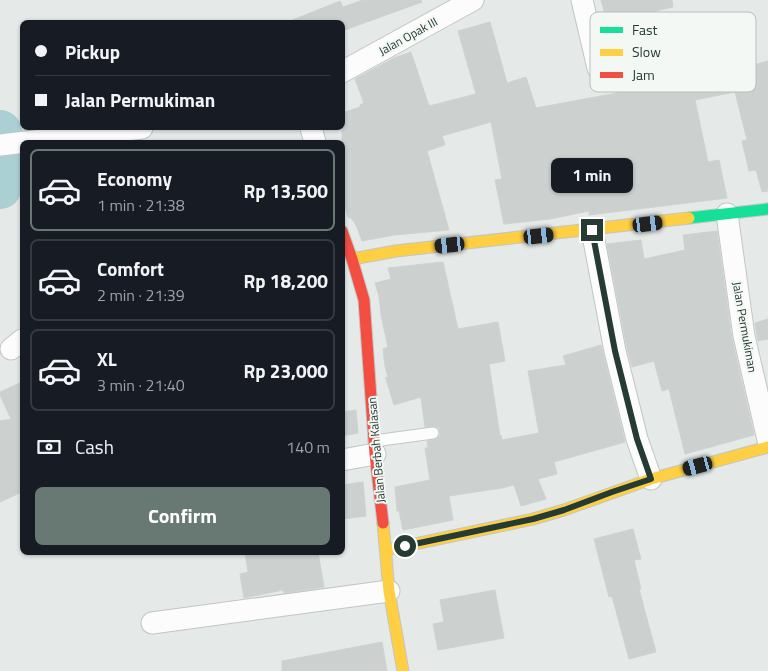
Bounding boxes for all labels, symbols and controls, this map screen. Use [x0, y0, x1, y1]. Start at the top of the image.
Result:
street label: Jalan Opak III [375, 12, 441, 60]
legend [590, 12, 756, 92]
text: Fast [632, 19, 657, 40]
text: Pickup [65, 37, 120, 66]
text: Slow [632, 41, 661, 62]
text: Jam [632, 64, 655, 85]
text: Jalan Permukiman [65, 85, 215, 114]
callout: 1 min [551, 158, 633, 192]
text: 1 min [573, 163, 611, 187]
text: Economy [97, 164, 172, 193]
icon: car [37, 168, 82, 213]
text: Rp 13,500 [244, 176, 328, 205]
text: 1 min · 21:38 [97, 193, 185, 217]
car [632, 215, 663, 233]
route end [581, 219, 603, 241]
car [523, 227, 554, 245]
car [434, 236, 465, 254]
text: Comfort [97, 254, 164, 283]
icon: car [37, 258, 82, 303]
text: Rp 18,200 [244, 266, 328, 295]
street label: Jalan Permukiman [728, 280, 762, 374]
text: 2 min · 21:39 [97, 283, 185, 307]
text: XL [97, 344, 117, 373]
icon: car [37, 348, 82, 393]
text: Rp 23,000 [244, 356, 328, 385]
text: 3 min · 21:40 [97, 373, 185, 397]
street label: Jalan Berbah Kalasan [362, 396, 390, 504]
text: Cash [75, 432, 114, 461]
icon: cash [35, 433, 63, 461]
text: 140 m [286, 435, 330, 459]
car [681, 455, 714, 477]
button: Confirm [35, 487, 330, 545]
route start [394, 535, 416, 557]

